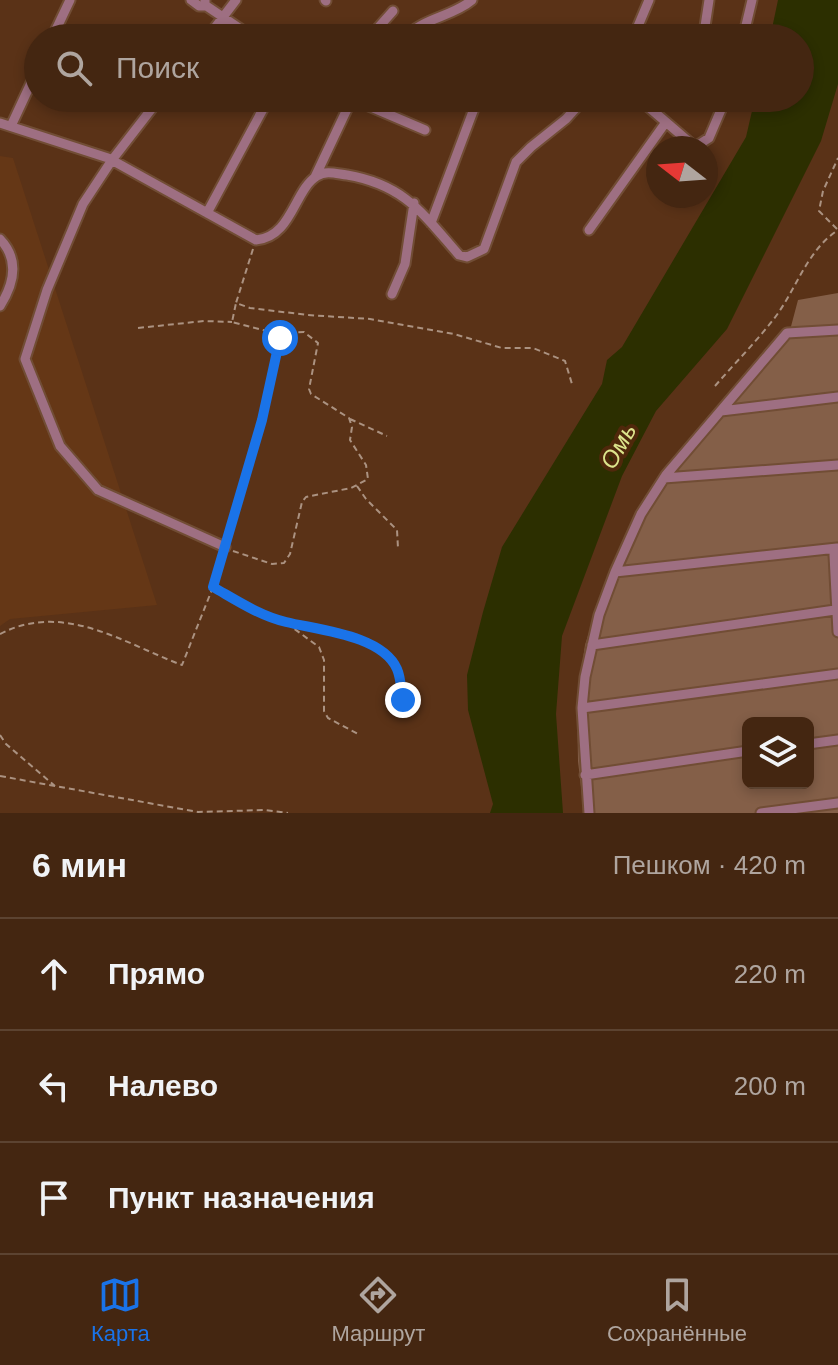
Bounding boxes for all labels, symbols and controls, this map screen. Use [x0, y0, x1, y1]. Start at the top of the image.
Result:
search box [24, 24, 814, 112]
icon: search [52, 46, 96, 90]
text: Поиск [116, 51, 199, 84]
north arrow [646, 136, 718, 208]
route start [262, 320, 298, 356]
water label: Омь [595, 419, 641, 473]
route end [385, 682, 421, 718]
map controls [742, 717, 814, 789]
button: layers [742, 717, 814, 789]
text: 6 мин [32, 846, 127, 884]
text: Пешком · 420 m [613, 850, 806, 880]
icon: ahead [32, 952, 76, 996]
text: Прямо [108, 957, 205, 990]
text: 220 m [734, 959, 806, 989]
icon: left [32, 1064, 76, 1108]
text: Налево [108, 1069, 218, 1102]
text: 200 m [734, 1071, 806, 1101]
icon: arrive [32, 1176, 76, 1220]
text: Пункт назначения [108, 1181, 375, 1214]
tab: Карта [91, 1273, 150, 1347]
tab: Маршрут [332, 1273, 425, 1347]
tab: Сохранённые [607, 1273, 747, 1347]

